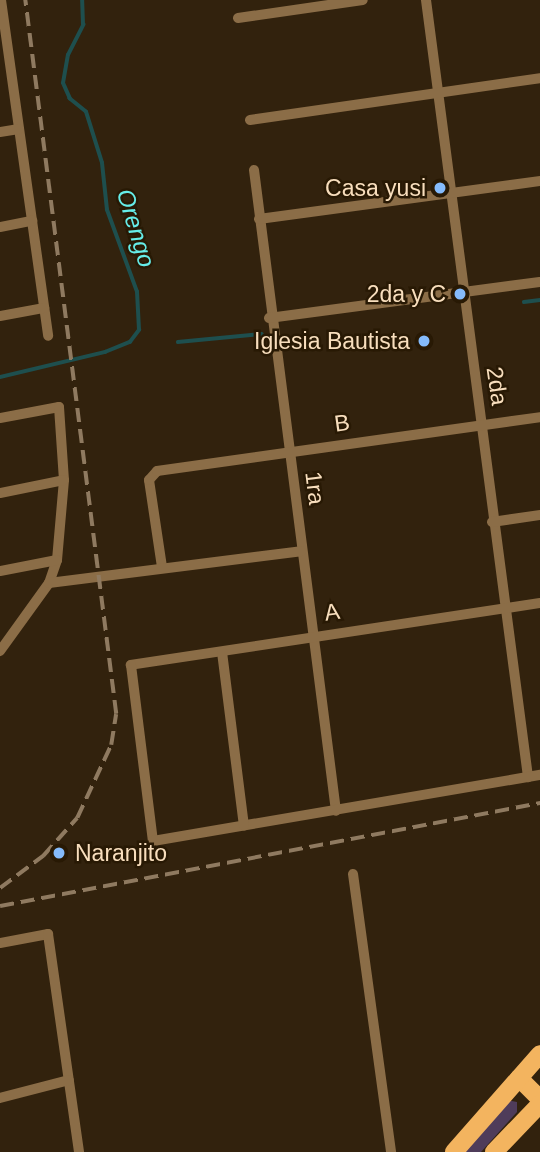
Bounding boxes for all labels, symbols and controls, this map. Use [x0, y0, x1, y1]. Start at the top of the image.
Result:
place label: Casa yusi [325, 174, 426, 202]
marker: Casa yusi [432, 180, 448, 196]
water label: Orengo [111, 186, 161, 270]
place label: 2da y C [367, 280, 446, 308]
marker: 2da y C [452, 286, 468, 302]
place label: Iglesia Bautista [254, 327, 410, 355]
marker: Iglesia Bautista [416, 333, 432, 349]
street label: 2da [481, 365, 513, 407]
street label: B [332, 408, 352, 438]
street label: 1ra [299, 470, 331, 506]
street label: A [322, 597, 342, 627]
place label: Naranjito [75, 839, 167, 867]
marker: Naranjito [49, 843, 69, 863]

